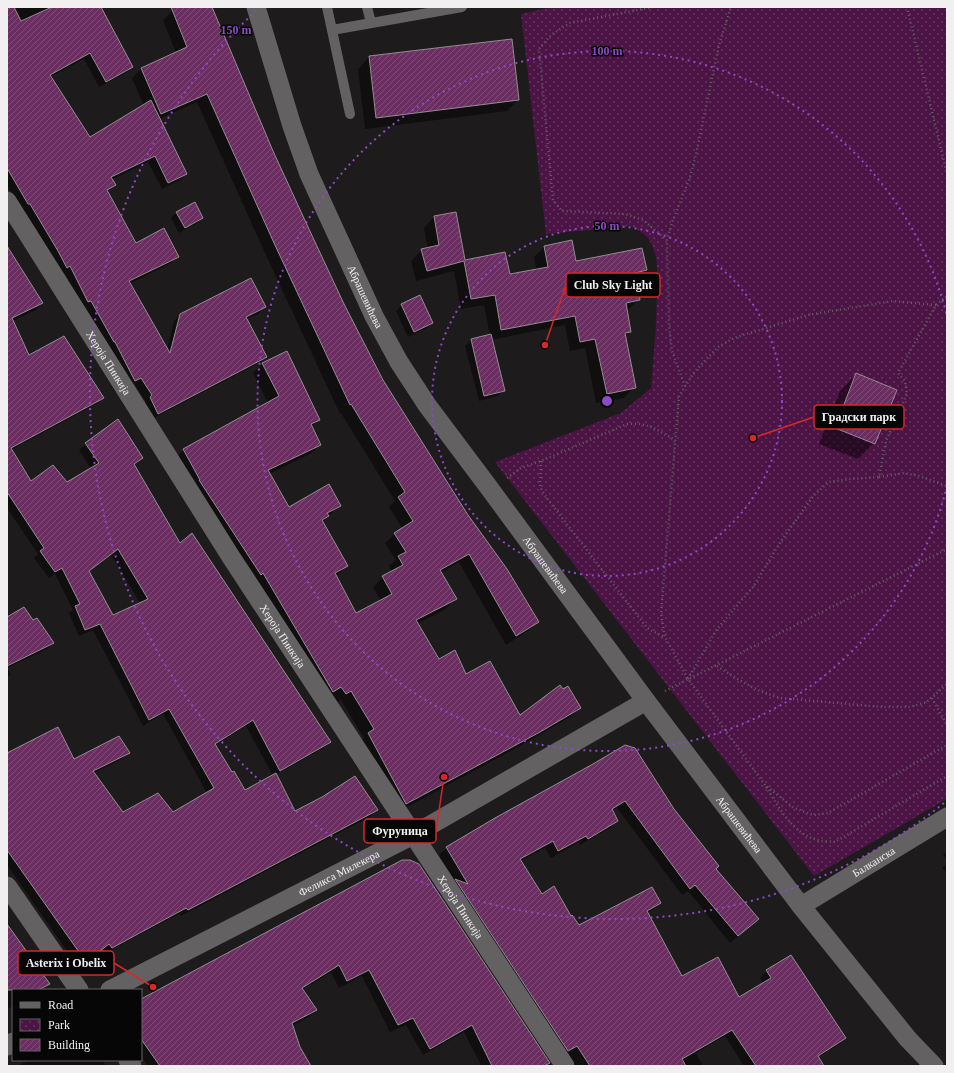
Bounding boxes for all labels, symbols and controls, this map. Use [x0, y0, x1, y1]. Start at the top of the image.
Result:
text: 150 m [221, 23, 252, 37]
text: 100 m [592, 44, 623, 58]
text: 50 m [595, 219, 620, 233]
street label: Абрашевићева [345, 263, 385, 330]
callout: Club Sky Light [566, 273, 660, 297]
text: Club Sky Light [574, 278, 652, 292]
street label: Хероја Пинкија [84, 328, 133, 397]
centre of rings [600, 394, 614, 408]
callout: Градски парк [814, 405, 904, 429]
text: Градски парк [822, 410, 896, 424]
street label: Абрашевићева [521, 534, 571, 596]
street label: Хероја Пинкија [258, 602, 308, 670]
street label: Абрашевићева [714, 794, 765, 855]
callout: Фуруница [364, 819, 436, 843]
text: Фуруница [372, 824, 428, 838]
street label: Балканска [850, 844, 897, 879]
street label: Феликса Милекера [296, 847, 381, 899]
street label: Хероја Пинкија [435, 873, 486, 941]
callout: Asterix i Obelix [18, 951, 114, 975]
text: Asterix i Obelix [26, 956, 106, 970]
legend [12, 989, 142, 1061]
text: Road [48, 998, 73, 1012]
text: Park [48, 1018, 70, 1032]
text: Building [48, 1038, 90, 1052]

